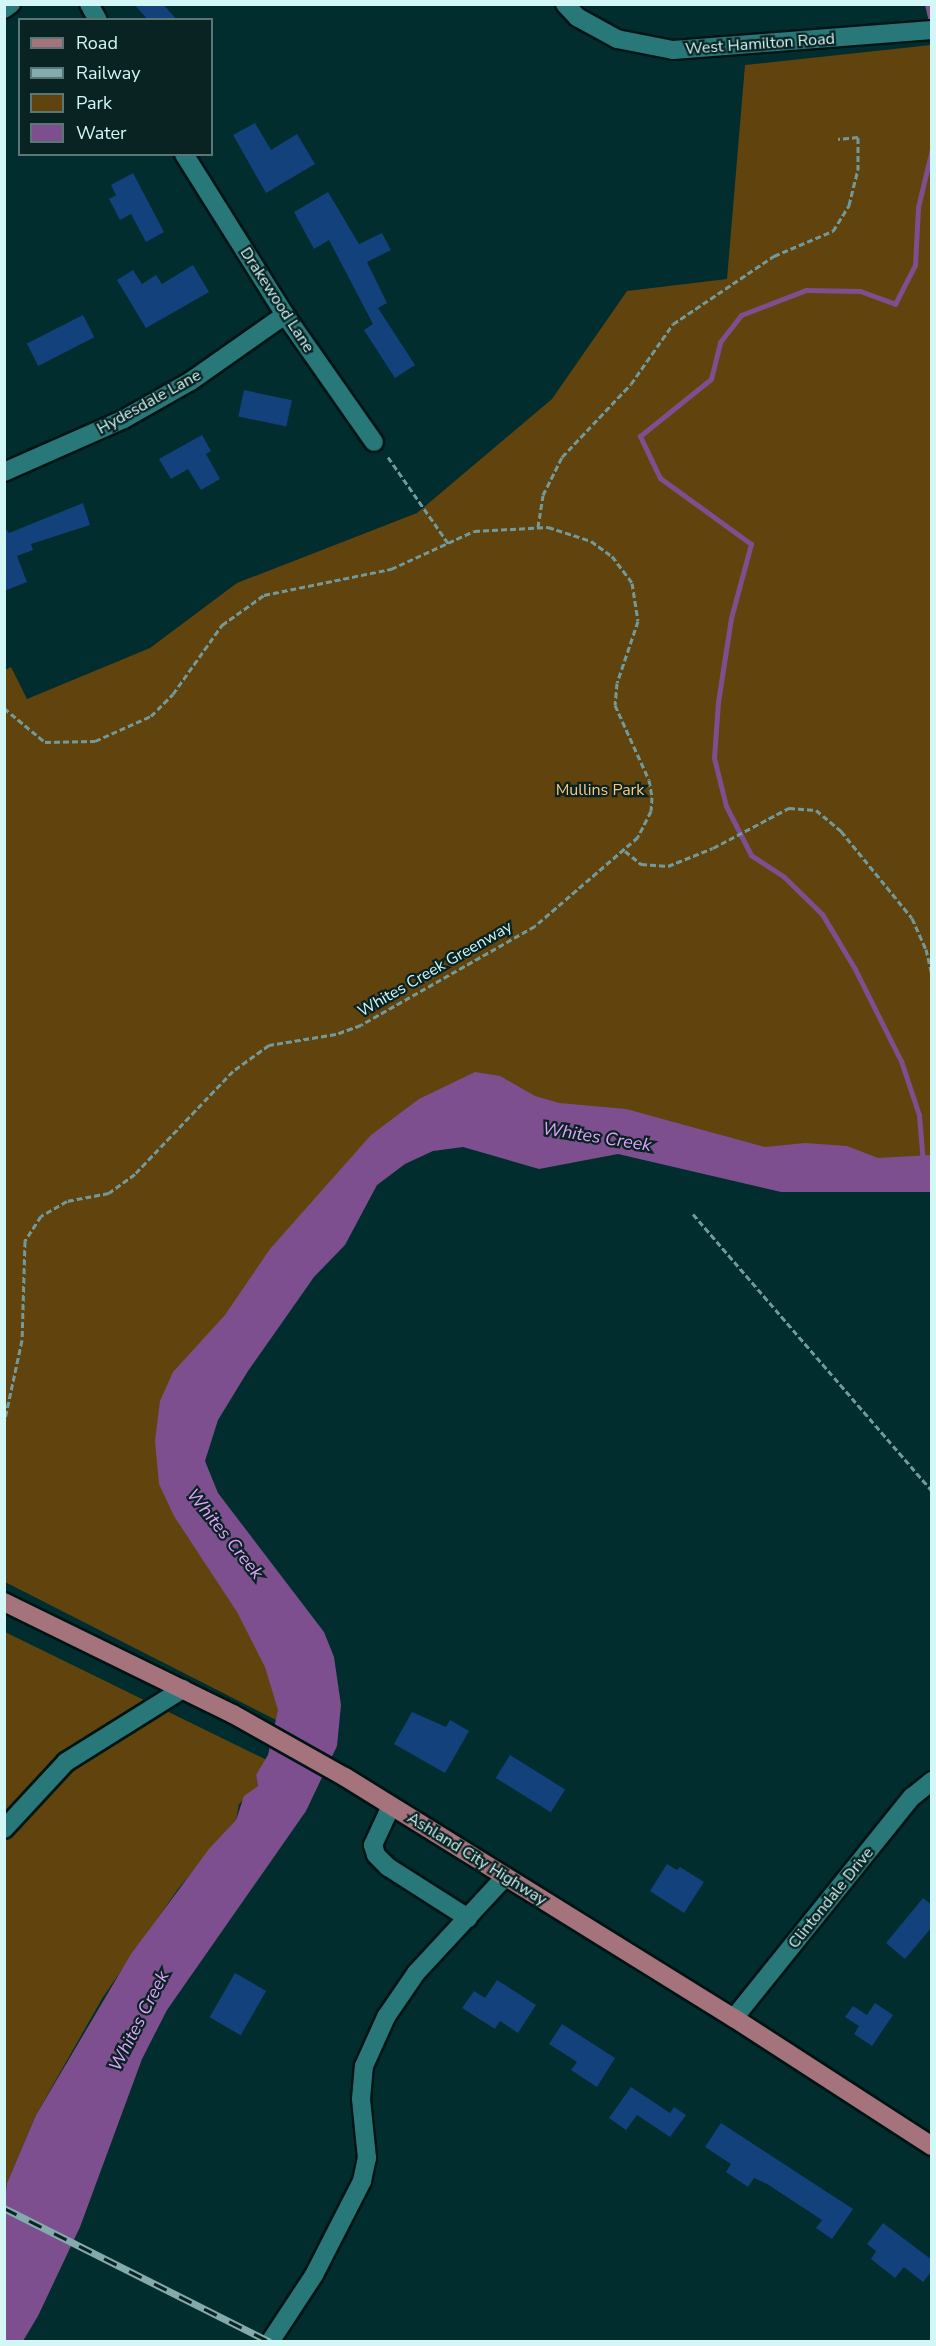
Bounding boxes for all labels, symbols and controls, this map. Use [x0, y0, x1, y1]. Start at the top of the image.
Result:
legend [18, 18, 213, 156]
street label: West Hamilton Road [685, 29, 835, 59]
text: Road [76, 31, 118, 55]
text: Railway [76, 61, 141, 85]
text: Park [76, 91, 112, 115]
text: Water [76, 121, 127, 145]
street label: Drakewood Lane [236, 244, 318, 356]
street label: Hydesdale Lane [94, 366, 204, 438]
park label: Mullins Park [556, 780, 644, 800]
street label: Whites Creek Greenway [354, 917, 516, 1021]
water label: Whites Creek [541, 1118, 653, 1156]
water label: Whites Creek [182, 1485, 268, 1583]
street label: Ashland City Highway [404, 1808, 550, 1910]
street label: Clintondale Drive [784, 1843, 878, 1953]
water label: Whites Creek [104, 1967, 174, 2075]

